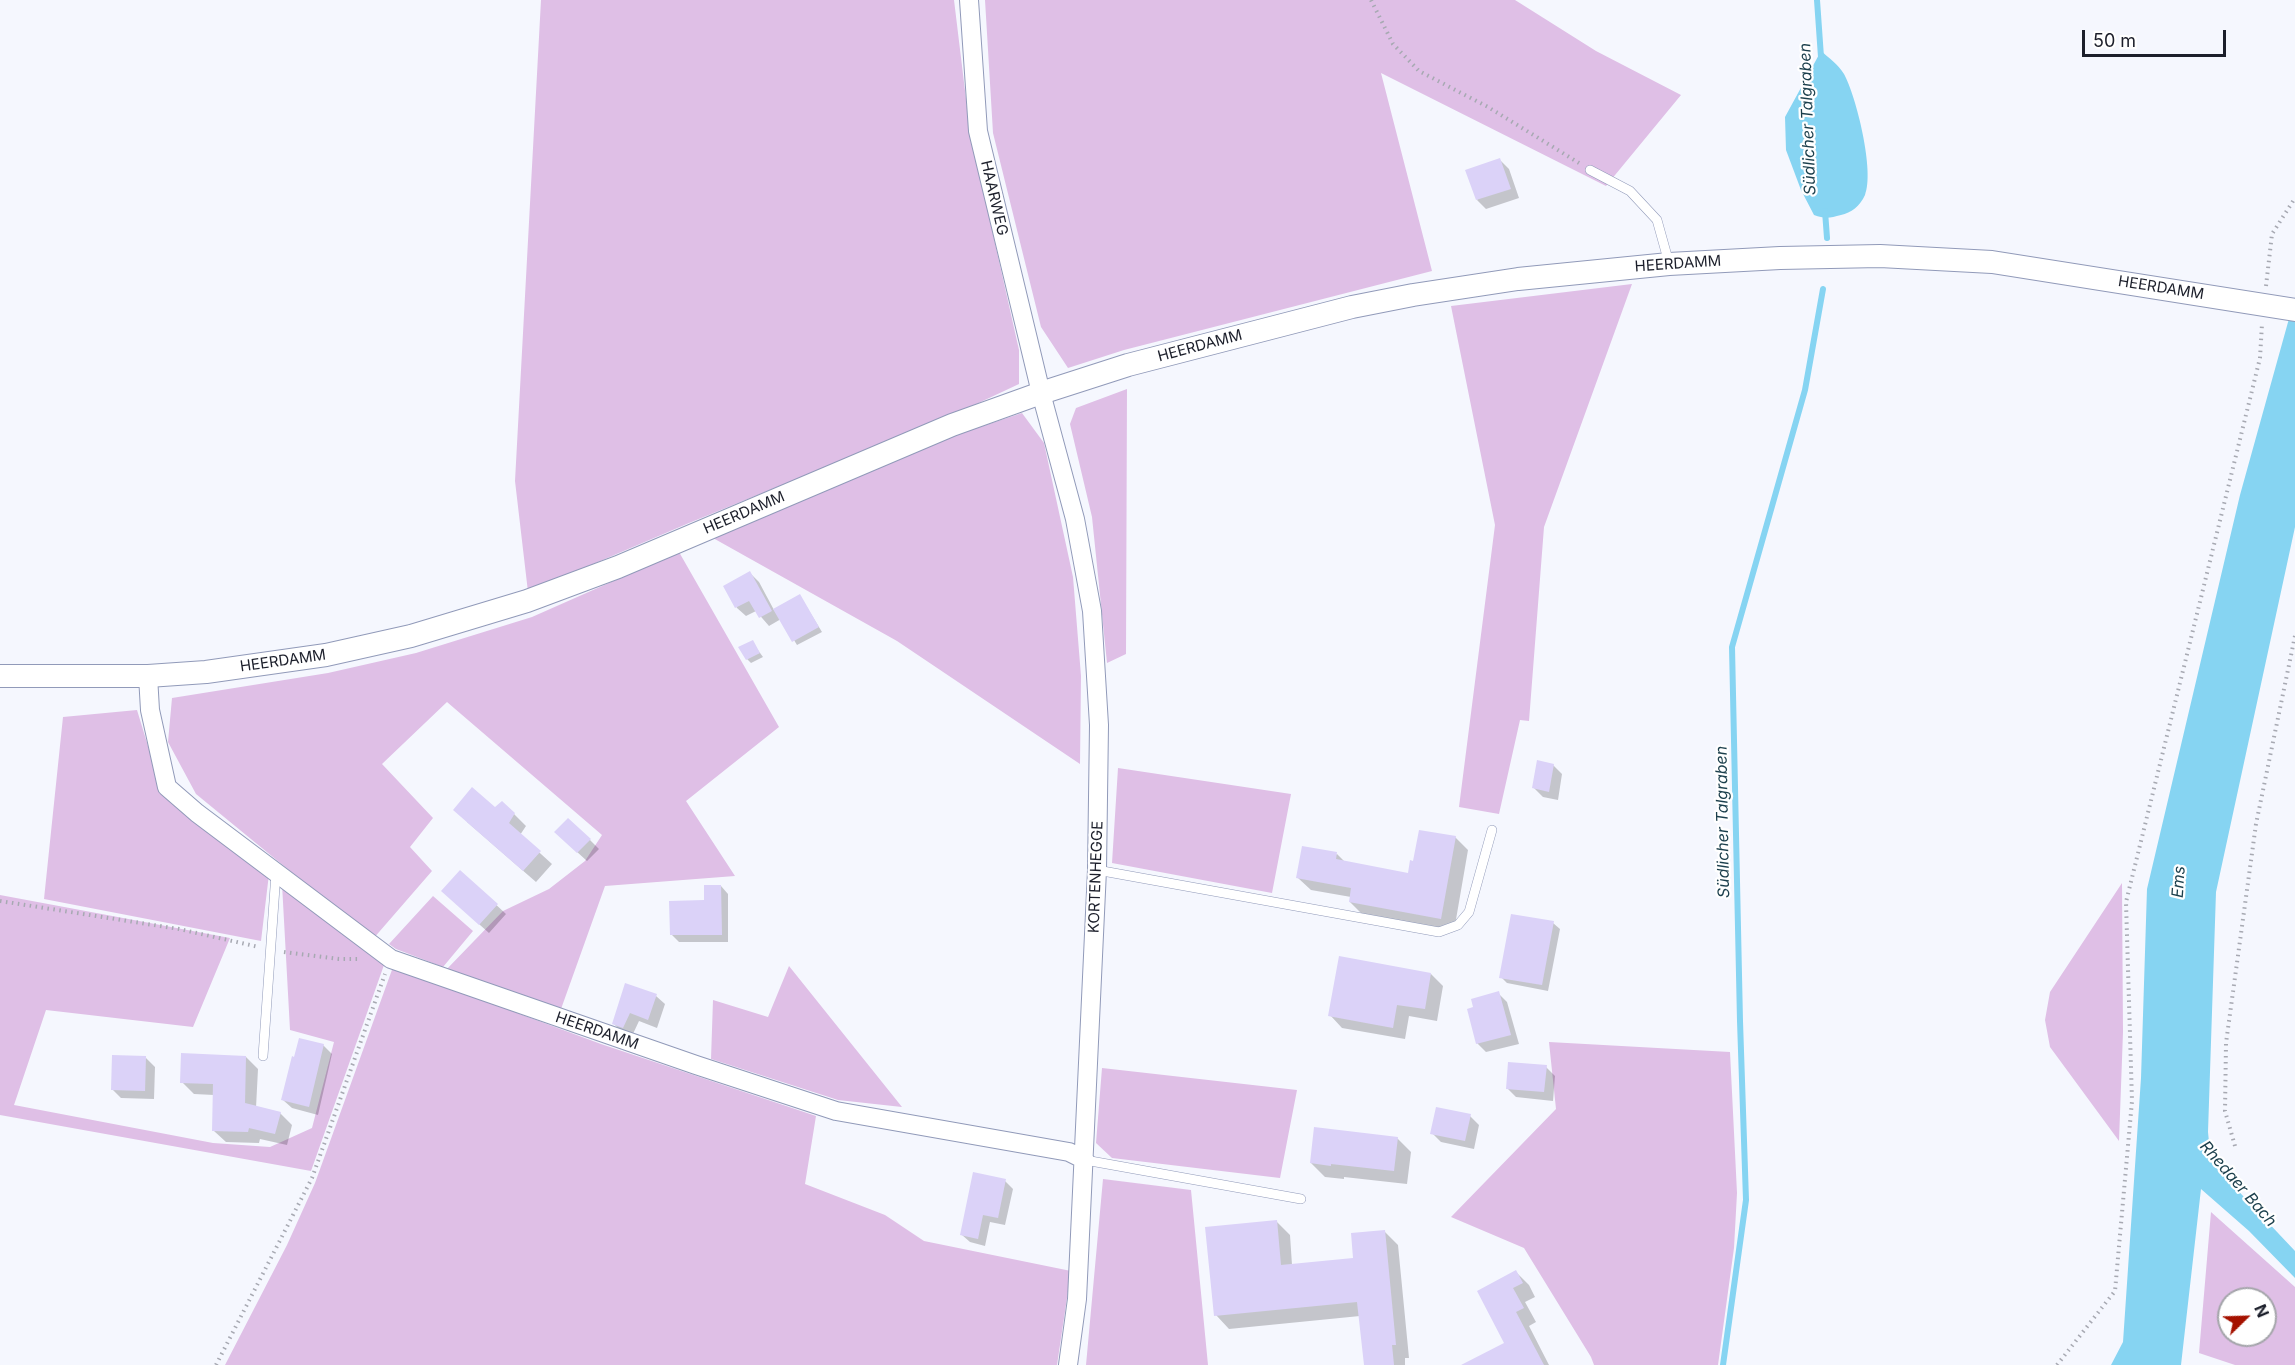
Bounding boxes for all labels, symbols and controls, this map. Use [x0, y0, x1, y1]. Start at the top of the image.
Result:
scale bar [2085, 18, 2229, 56]
text: 50 m [2093, 30, 2136, 51]
water label: Südlicher Talgraben [1796, 43, 1820, 195]
street label: HAARWEG [977, 159, 1011, 237]
street label: HEERDAMM [1634, 252, 1722, 276]
street label: HEERDAMM [2117, 272, 2205, 304]
street label: HEERDAMM [1156, 326, 1244, 366]
street label: HEERDAMM [701, 488, 787, 538]
street label: HEERDAMM [239, 646, 327, 676]
water label: Südlicher Talgraben [1712, 746, 1734, 898]
street label: KORTENHEGGE [1085, 821, 1107, 933]
water label: Ems [2168, 865, 2190, 899]
street label: HEERDAMM [553, 1008, 641, 1054]
water label: Rhedaer Bach [2196, 1137, 2280, 1231]
north arrow [2217, 1287, 2277, 1347]
text: N [2250, 1301, 2273, 1320]

